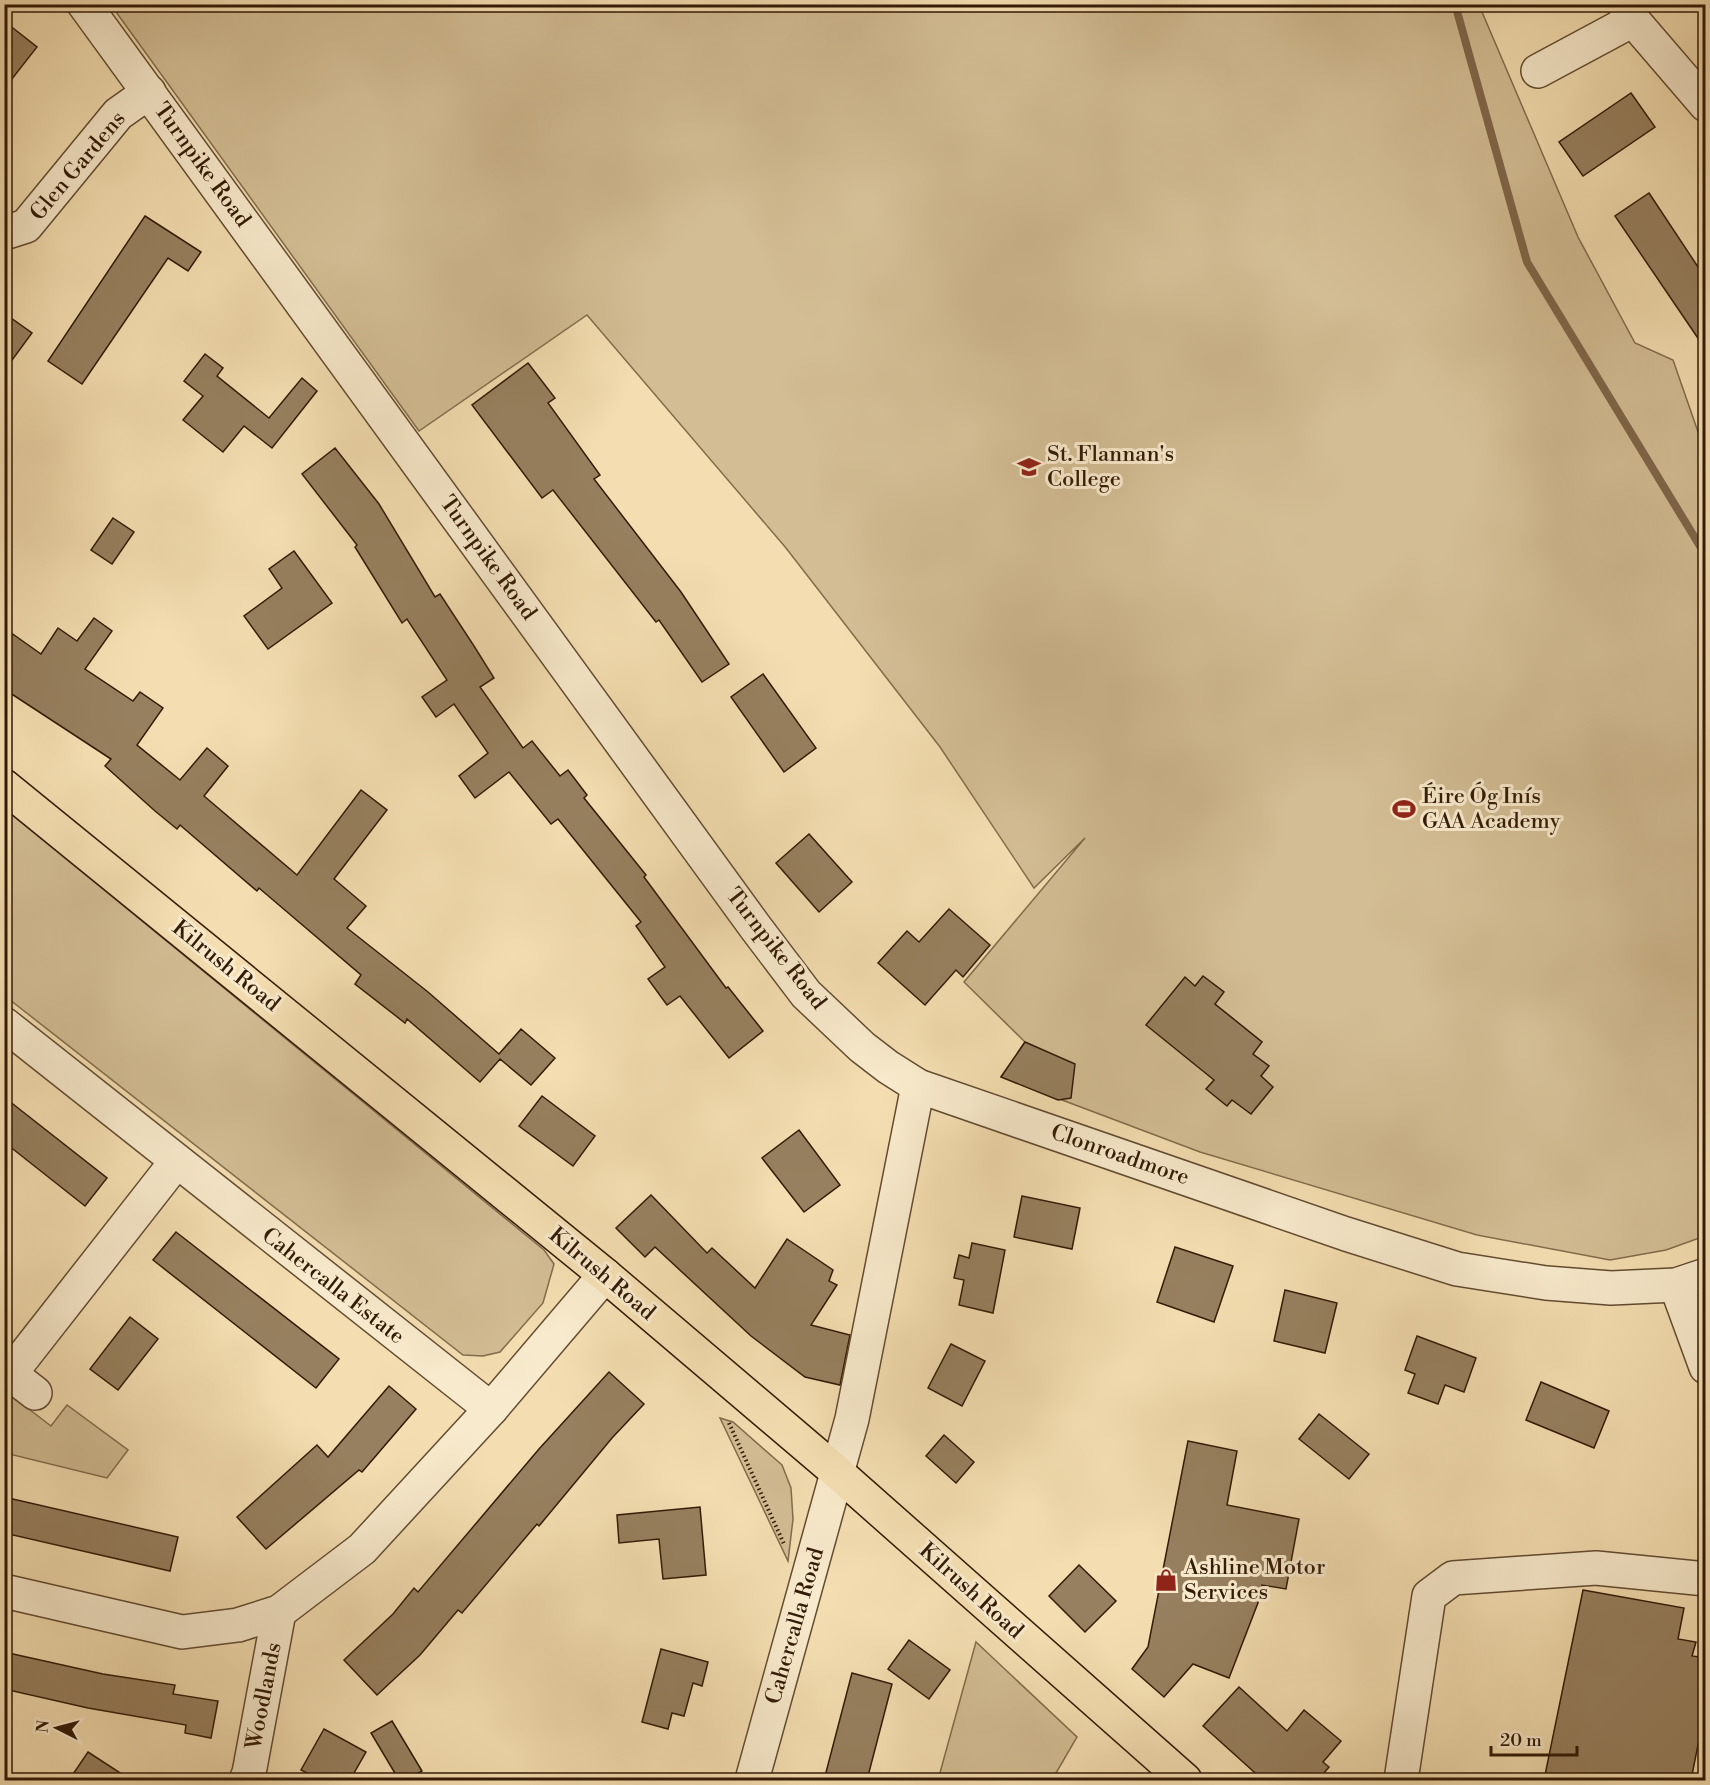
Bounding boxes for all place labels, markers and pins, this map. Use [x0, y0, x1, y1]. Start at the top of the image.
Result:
place label: St. Flannan's College [1047, 441, 1174, 493]
school or university icon: St. Flannan's College [1016, 454, 1042, 480]
place label: Éire Óg Inís GAA Academy [1422, 781, 1561, 835]
sports icon: Éire Óg Inís GAA Academy [1391, 796, 1417, 822]
place label: Ashline Motor Services [1183, 1554, 1325, 1606]
shop icon: Ashline Motor Services [1153, 1567, 1179, 1593]

